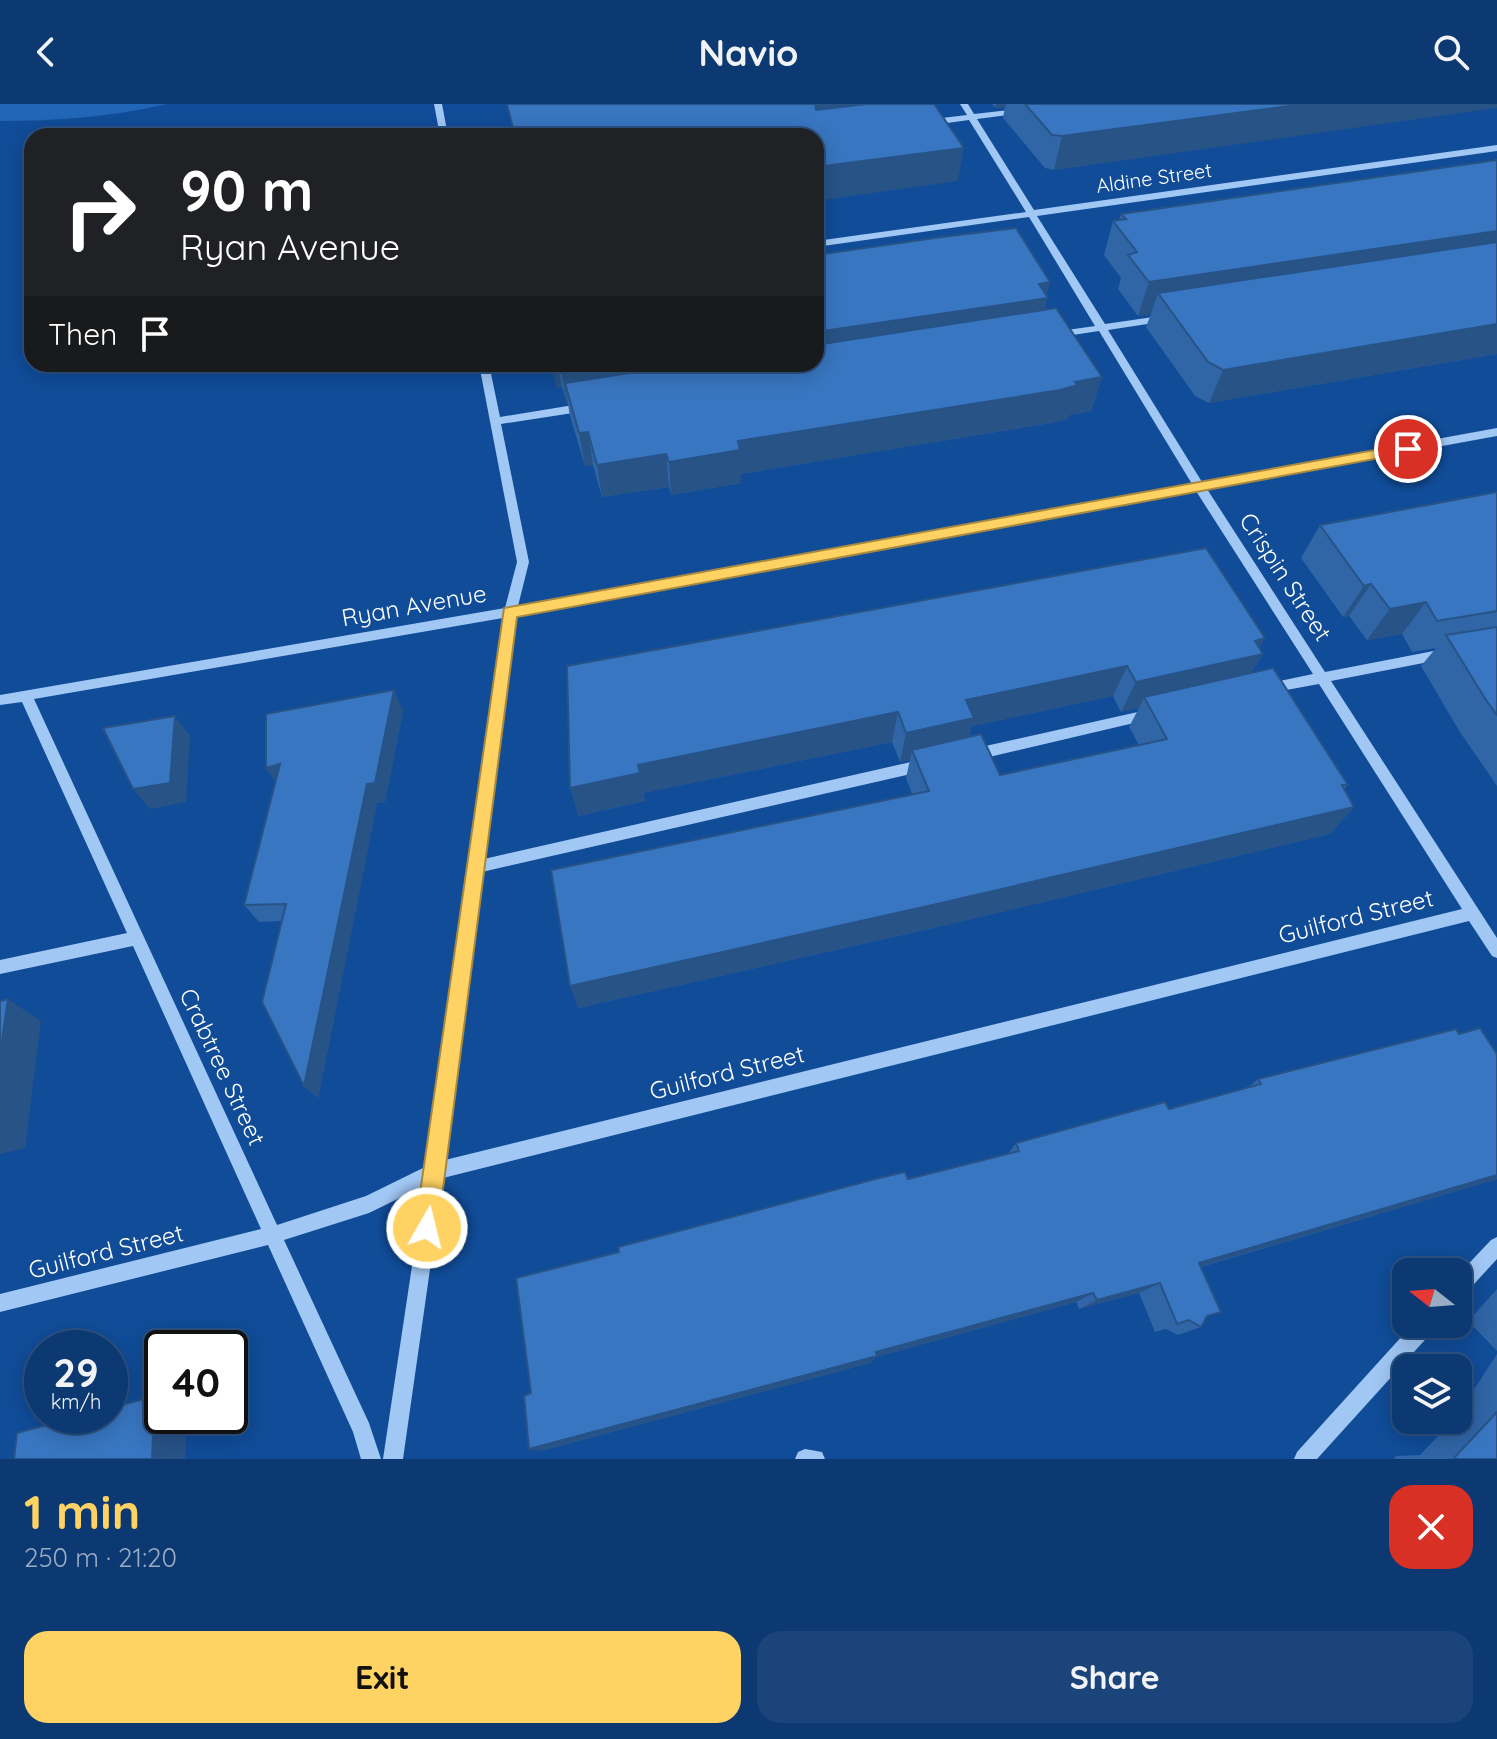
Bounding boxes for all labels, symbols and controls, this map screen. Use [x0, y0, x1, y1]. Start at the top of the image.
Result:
icon: back [24, 30, 68, 74]
text: Navio [699, 30, 798, 75]
icon: search [1429, 30, 1473, 74]
text: 90 m [180, 155, 314, 225]
street label: Aldine Street [1094, 157, 1214, 198]
icon: right [48, 160, 152, 264]
text: Ryan Avenue [180, 224, 400, 269]
icon: arrive [133, 312, 177, 356]
text: Then [48, 315, 117, 353]
pin [1374, 415, 1442, 483]
icon: arrive [1386, 427, 1430, 471]
street label: Crispin Street [1233, 507, 1338, 646]
street label: Ryan Avenue [339, 578, 489, 633]
street label: Guilford Street [1275, 882, 1436, 950]
street label: Crabtree Street [173, 983, 272, 1150]
street label: Guilford Street [646, 1038, 807, 1106]
position arrow [385, 1186, 469, 1270]
street label: Guilford Street [25, 1217, 186, 1285]
north arrow [1392, 1258, 1472, 1338]
map controls [1392, 1258, 1472, 1434]
speed limit sign: 40 [144, 1330, 248, 1434]
text: 29 [53, 1347, 99, 1397]
button: layers [1392, 1354, 1472, 1434]
text: km/h [51, 1389, 101, 1414]
text: 1 min [24, 1481, 140, 1541]
button: close [1389, 1485, 1473, 1569]
text: 250 m · 21:20 [24, 1541, 177, 1574]
button: Exit [24, 1631, 741, 1723]
button: Share [757, 1631, 1473, 1723]

